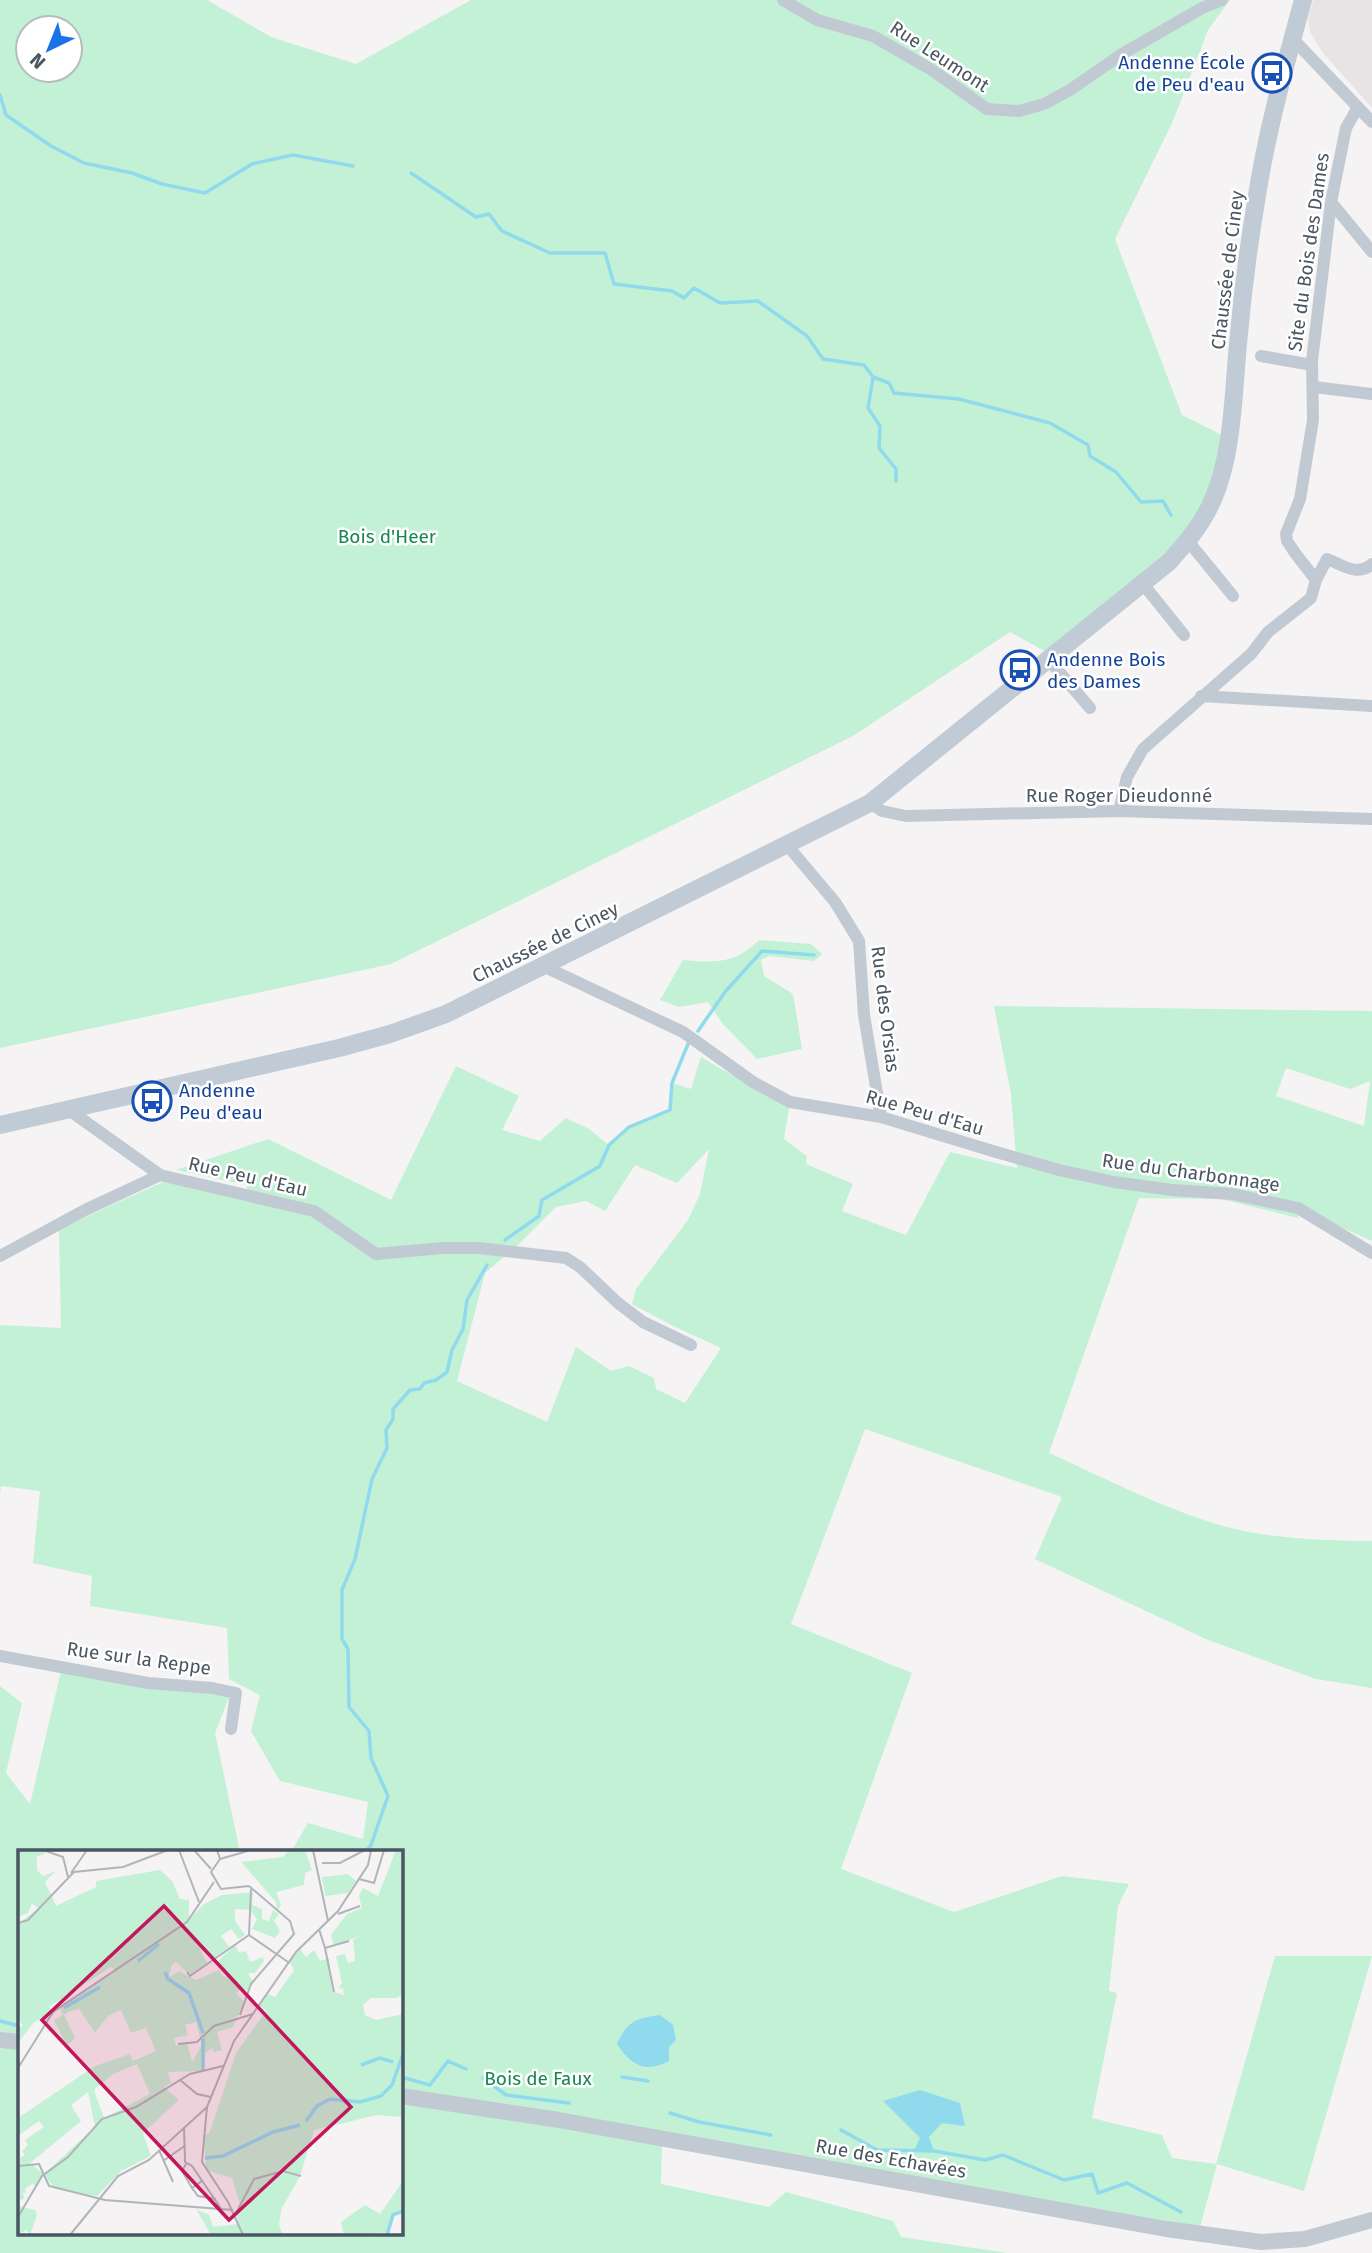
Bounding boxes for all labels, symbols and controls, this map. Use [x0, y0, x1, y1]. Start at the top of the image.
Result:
north arrow [14, 14, 84, 84]
street label: Rue Leumont [886, 16, 994, 97]
text: N [25, 48, 50, 74]
place label: Andenne École de Peu d'eau [1118, 51, 1245, 96]
bus stop icon: Andenne École de Peu d'eau [1251, 52, 1293, 94]
street label: Site du Bois des Dames [1283, 151, 1334, 353]
street label: Chaussée de Ciney [1206, 189, 1249, 351]
park label: Bois d'Heer [338, 525, 437, 548]
place label: Andenne Bois des Dames [1047, 648, 1165, 693]
bus stop icon: Andenne Bois des Dames [999, 649, 1041, 691]
street label: Rue Roger Dieudonné [1026, 784, 1212, 807]
street label: Chaussée de Ciney [468, 897, 623, 988]
street label: Rue des Orsias [866, 945, 905, 1074]
place label: Andenne Peu d'eau [179, 1079, 263, 1124]
bus stop icon: Andenne Peu d'eau [131, 1080, 173, 1122]
street label: Rue Peu d'Eau [863, 1085, 987, 1140]
street label: Rue du Charbonnage [1101, 1149, 1281, 1196]
street label: Rue Peu d'Eau [186, 1152, 310, 1201]
street label: Rue sur la Reppe [65, 1637, 213, 1680]
inset map [18, 1850, 402, 2236]
park label: Bois de Faux [484, 2067, 593, 2090]
street label: Rue des Echavées [814, 2134, 968, 2183]

